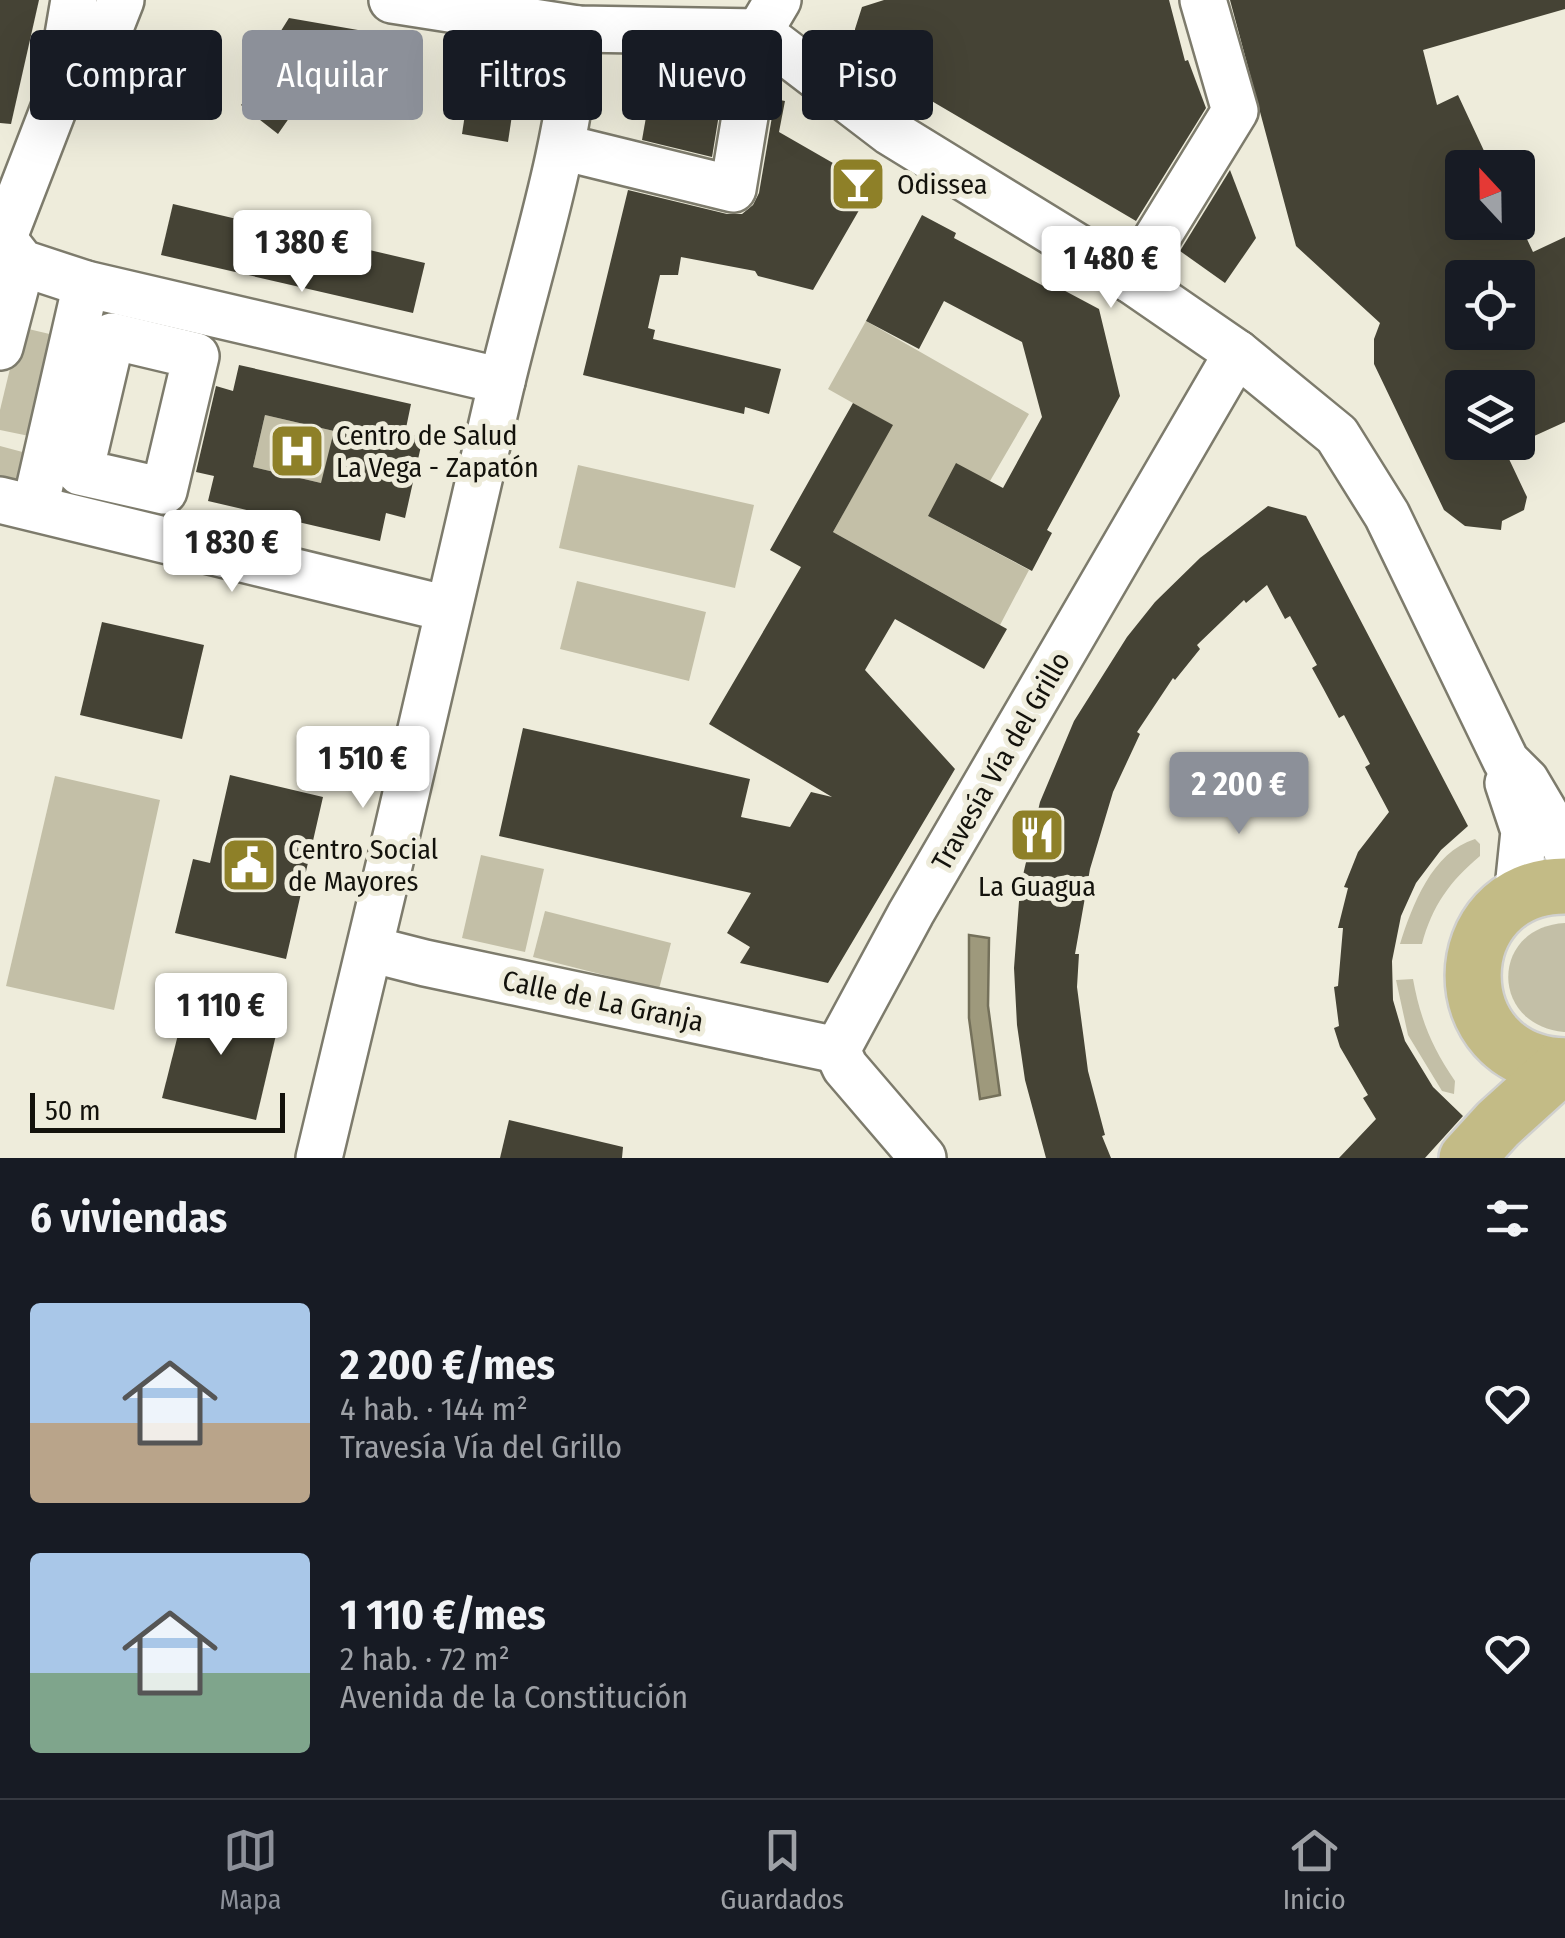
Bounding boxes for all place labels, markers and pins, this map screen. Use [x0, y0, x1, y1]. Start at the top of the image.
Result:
bar icon: Odissea [828, 154, 888, 214]
place label: Odissea [897, 168, 988, 201]
pin: 1 380 € [210, 210, 394, 295]
pin: 1 480 € [1019, 226, 1203, 311]
place label: Centro de Salud La Vega - Zapatón [336, 419, 539, 484]
hospital icon: Centro de Salud La Vega - Zapatón [267, 421, 327, 481]
pin: 1 830 € [140, 510, 324, 595]
pin: 1 510 € [271, 726, 455, 811]
pin: 2 200 € [1147, 752, 1331, 837]
restaurant icon: La Guagua [1007, 805, 1067, 865]
place label: Centro Social de Mayores [288, 833, 438, 898]
public building icon: Centro Social de Mayores [219, 835, 279, 895]
place label: La Guagua [978, 870, 1096, 903]
pin: 1 110 € [129, 973, 313, 1058]

